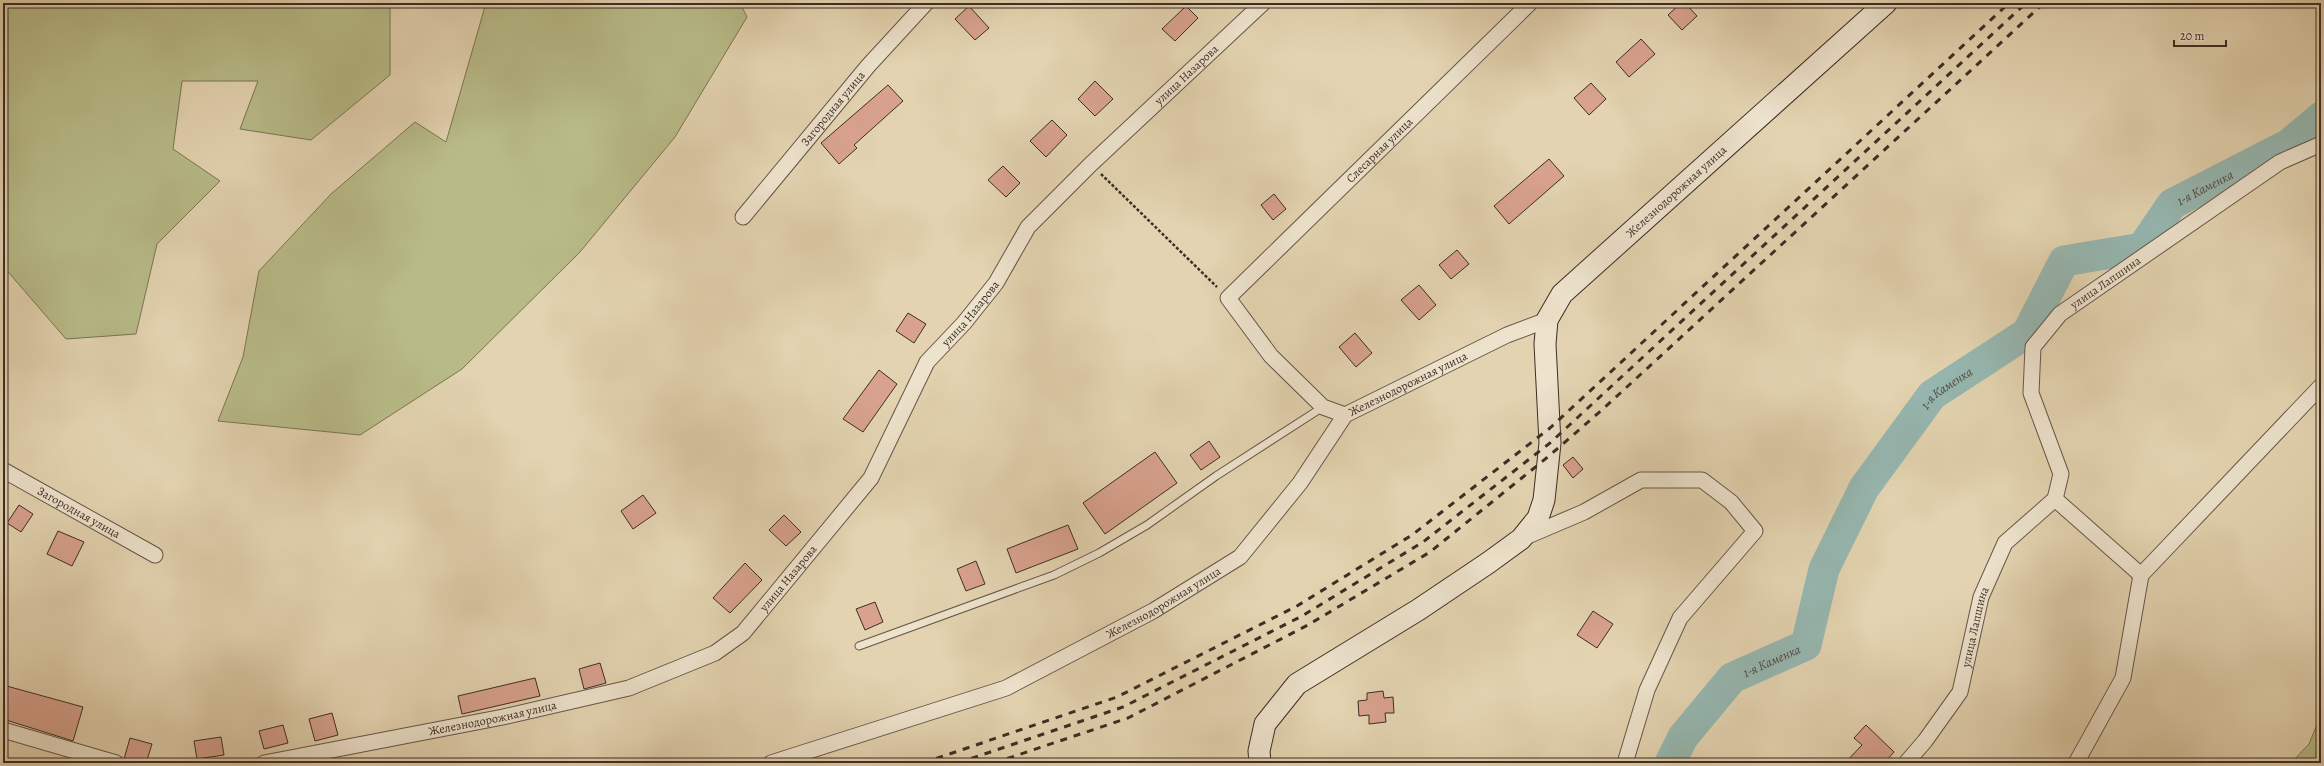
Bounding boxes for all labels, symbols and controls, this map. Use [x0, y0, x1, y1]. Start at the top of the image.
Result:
scale bar [2174, 22, 2226, 48]
text: 20 m [2180, 28, 2204, 44]
street label: улица Назарова [1150, 41, 1222, 109]
street label: Загородная улица [797, 67, 869, 149]
street label: Слесарная улица [1343, 114, 1416, 186]
street label: Железнодорожная улица [1622, 142, 1730, 241]
water label: 1-я Каменка [2174, 166, 2236, 209]
street label: улица Лапшина [2066, 252, 2144, 313]
street label: улица Назарова [937, 277, 1003, 351]
street label: Железнодорожная улица [1346, 348, 1470, 420]
water label: 1-я Каменка [1916, 363, 1975, 412]
street label: Загородная улица [35, 483, 124, 542]
street label: улица Назарова [755, 541, 821, 616]
street label: Железнодорожная улица [1103, 563, 1224, 642]
street label: улица Лапшина [1957, 584, 1993, 670]
water label: 1-я Каменка [1740, 640, 1803, 681]
street label: Железнодорожная улица [427, 697, 559, 739]

